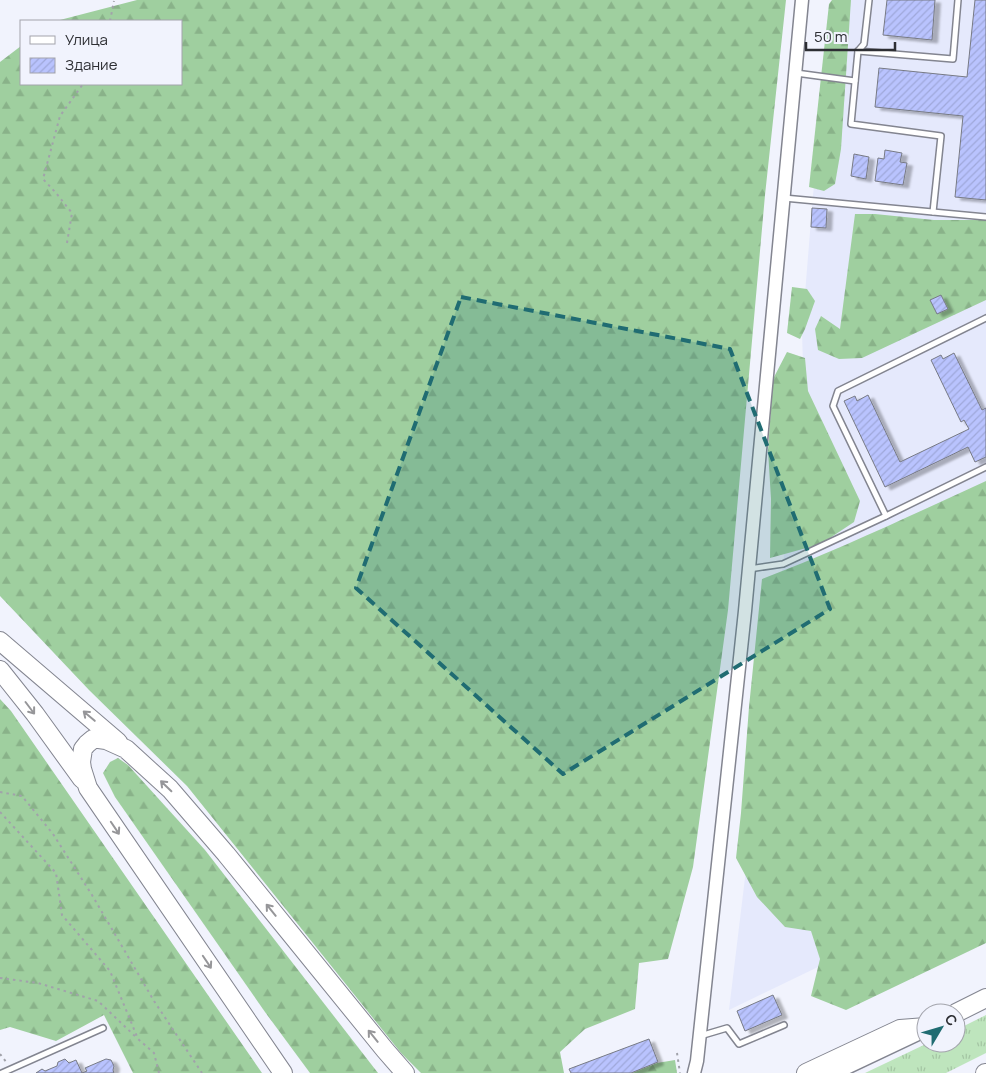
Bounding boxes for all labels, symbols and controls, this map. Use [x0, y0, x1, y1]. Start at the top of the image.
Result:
legend [20, 20, 182, 85]
scale bar [806, 20, 895, 52]
text: 50 m [814, 26, 848, 47]
text: Улица [65, 29, 108, 50]
text: Здание [65, 54, 118, 75]
one-way arrow [25, 701, 35, 715]
one-way arrow [83, 711, 96, 722]
one-way arrow [160, 780, 172, 792]
one-way arrow [110, 821, 120, 835]
one-way arrow [265, 904, 276, 917]
one-way arrow [202, 955, 212, 969]
north arrow [916, 1003, 966, 1053]
text: С [941, 1010, 962, 1030]
one-way arrow [368, 1030, 379, 1043]

